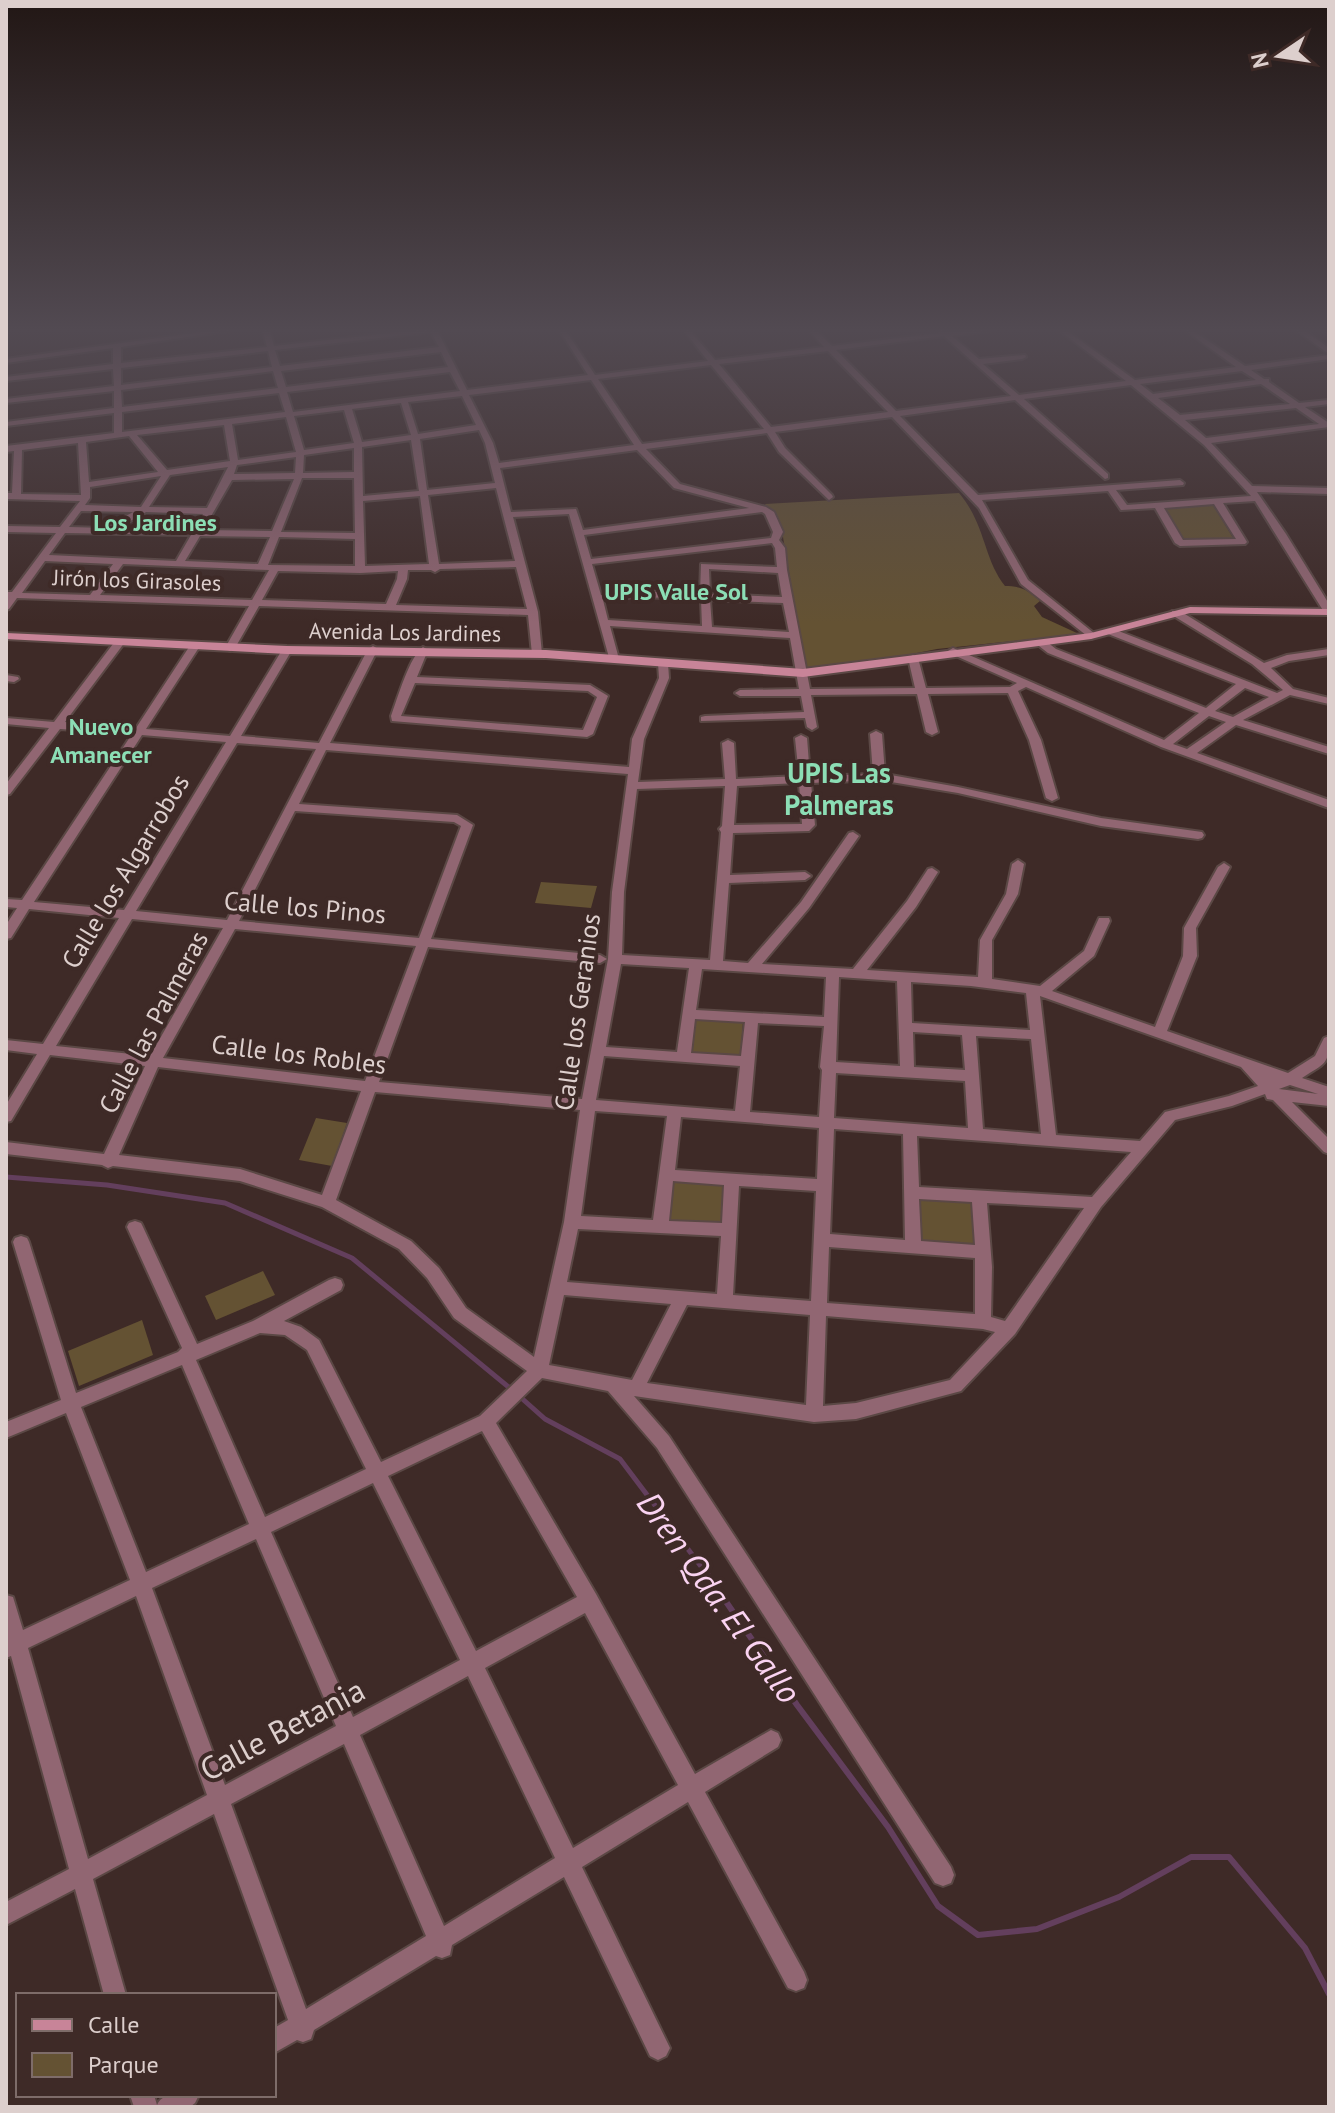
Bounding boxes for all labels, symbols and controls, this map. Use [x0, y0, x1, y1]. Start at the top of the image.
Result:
north arrow [1239, 16, 1319, 96]
text: N [1244, 50, 1275, 71]
district label: Los Jardines [93, 507, 217, 538]
street label: Jirón los Girasoles [51, 563, 222, 597]
district label: UPIS Valle Sol [604, 576, 749, 607]
street label: Avenida Los Jardines [309, 616, 501, 648]
district label: Nuevo Amanecer [50, 711, 152, 770]
district label: UPIS Las Palmeras [784, 754, 894, 823]
street label: Calle los Algarrobos [54, 768, 196, 974]
street label: Calle los Pinos [223, 883, 387, 931]
street label: Calle los Geranios [547, 911, 607, 1113]
street label: Calle las Palmeras [91, 925, 215, 1119]
street label: Calle los Robles [210, 1027, 388, 1081]
water label: Dren Qda. El Gallo [628, 1482, 812, 1712]
street label: Calle Betania [192, 1668, 372, 1790]
legend [16, 1993, 276, 2097]
text: Calle [88, 2009, 139, 2040]
text: Parque [88, 2049, 159, 2080]

